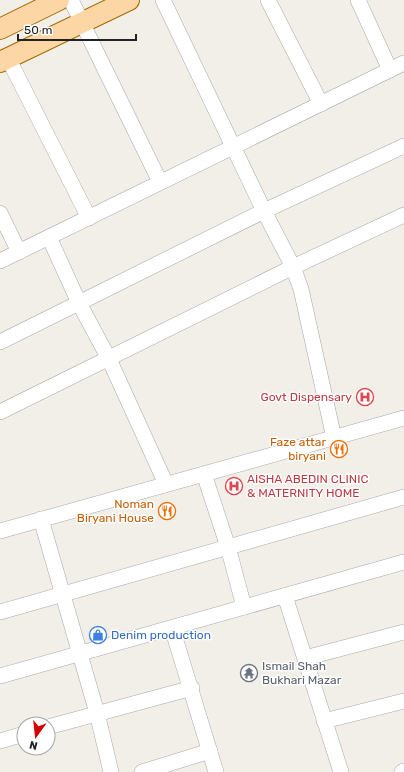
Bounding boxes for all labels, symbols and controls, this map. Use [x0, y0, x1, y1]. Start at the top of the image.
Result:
scale bar [18, 16, 136, 42]
text: 50 m [24, 23, 52, 37]
hospital icon: Govt Dispensary [355, 387, 375, 407]
place label: Govt Dispensary [261, 390, 352, 404]
place label: Faze attar biryani [270, 435, 326, 463]
restaurant icon: Faze attar biryani [329, 439, 349, 459]
place label: AISHA ABEDIN CLINIC & MATERNITY HOME [247, 472, 368, 500]
hospital icon: AISHA ABEDIN CLINIC & MATERNITY HOME [224, 476, 244, 496]
place label: Noman Biryani House [77, 497, 154, 525]
restaurant icon: Noman Biryani House [157, 501, 177, 521]
shop icon: Denim production [88, 625, 108, 645]
place label: Denim production [111, 628, 211, 642]
place label: Ismail Shah Bukhari Mazar [262, 659, 342, 687]
temple icon: Ismail Shah Bukhari Mazar [239, 663, 259, 683]
north arrow [16, 716, 56, 756]
text: N [28, 738, 39, 752]

